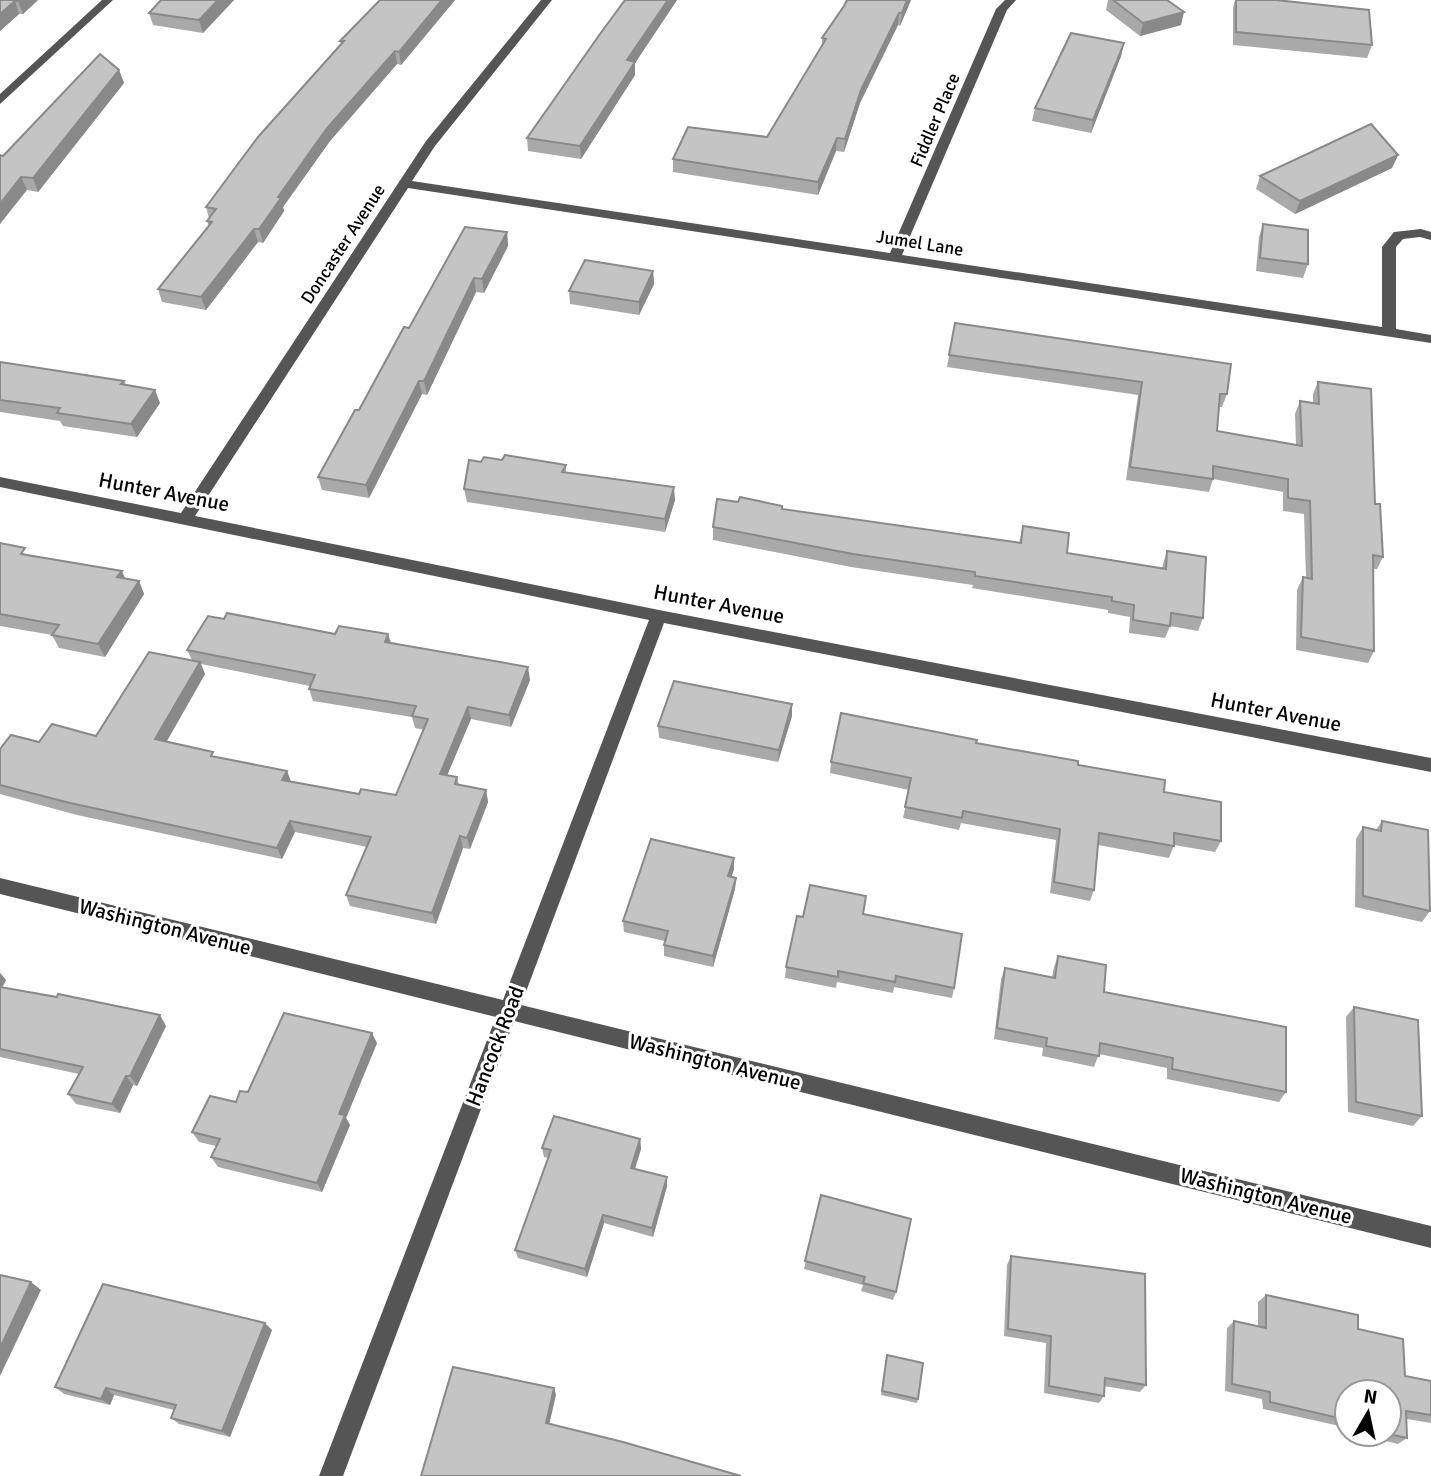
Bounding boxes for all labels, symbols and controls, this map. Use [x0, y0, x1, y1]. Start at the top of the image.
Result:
street label: Fiddler Place [905, 70, 965, 170]
street label: Doncaster Avenue [296, 180, 390, 308]
street label: Jumel Lane [875, 225, 965, 261]
street label: Hunter Avenue [96, 467, 232, 517]
street label: Hunter Avenue [651, 579, 787, 629]
street label: Hunter Avenue [1208, 687, 1344, 737]
street label: Washington Avenue [76, 893, 254, 961]
street label: Hancock Road [460, 982, 530, 1110]
street label: Washington Avenue [626, 1028, 804, 1096]
street label: Washington Avenue [1177, 1162, 1355, 1230]
north arrow [1333, 1378, 1403, 1448]
text: N [1362, 1384, 1379, 1410]

